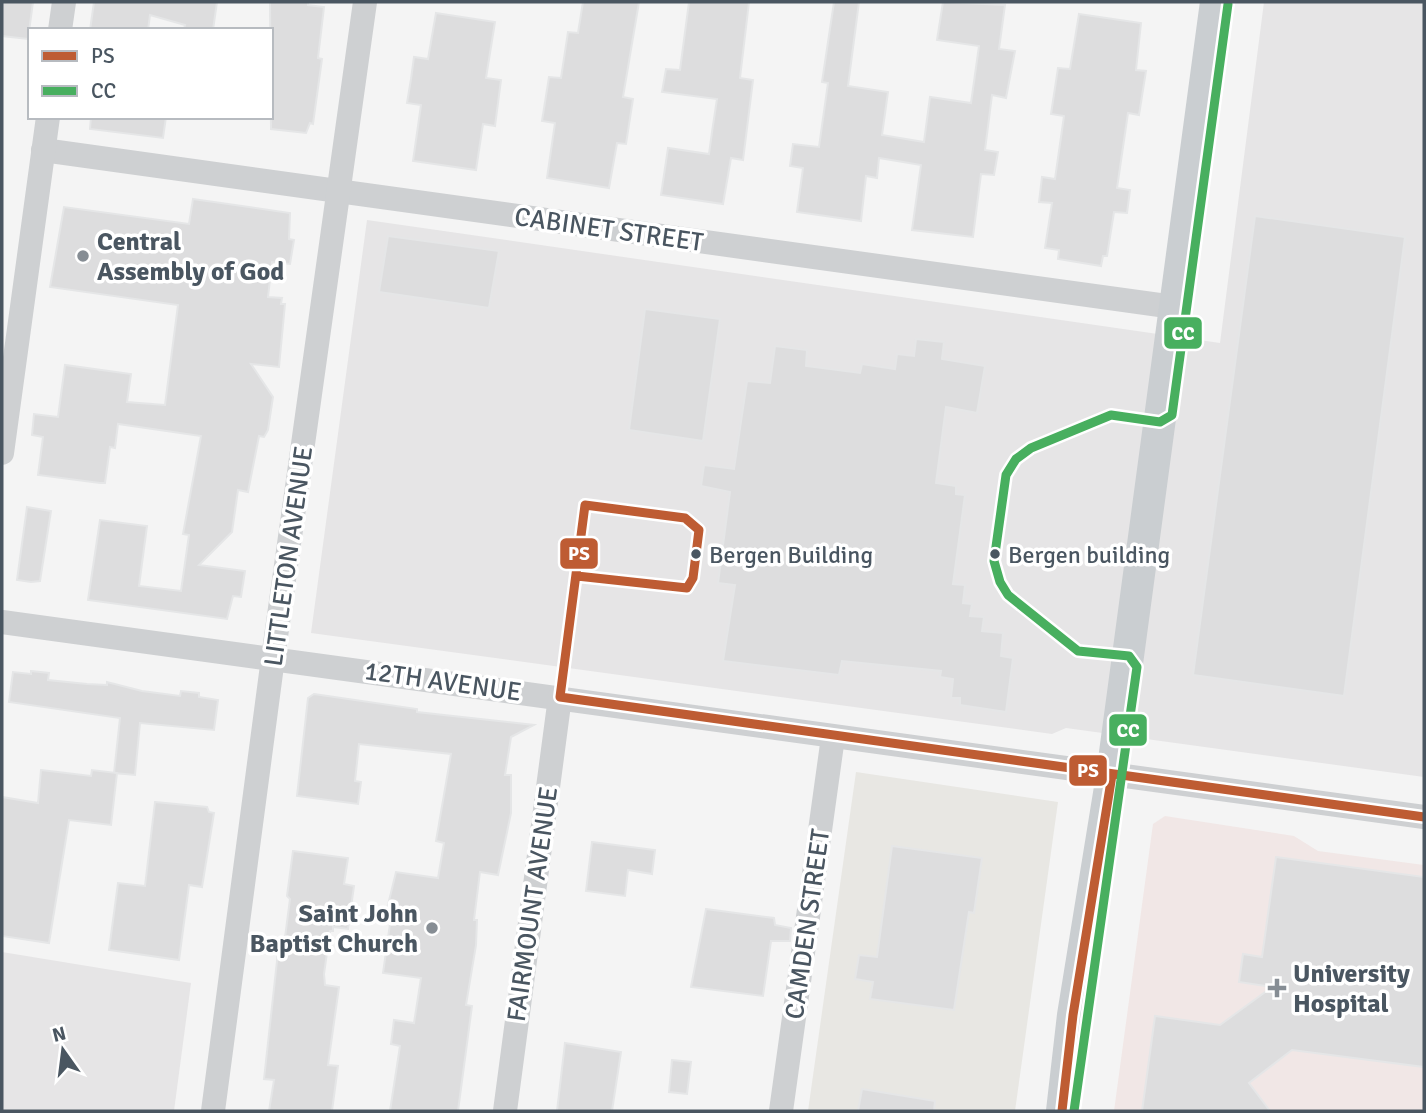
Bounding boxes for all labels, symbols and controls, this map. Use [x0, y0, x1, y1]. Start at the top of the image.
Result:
legend [28, 28, 273, 119]
text: PS [91, 43, 115, 69]
text: CC [91, 78, 116, 104]
street label: CABINET STREET [512, 201, 705, 259]
place label: Central Assembly of God [97, 226, 284, 288]
marker: Central Assembly of God [75, 248, 91, 264]
line badge: CC [1163, 316, 1203, 350]
text: CC [1171, 322, 1195, 346]
street label: LITTLETON AVENUE [258, 444, 320, 668]
line badge: PS [559, 537, 599, 570]
place label: Bergen Building [709, 540, 873, 570]
place label: Bergen building [1008, 540, 1170, 570]
text: PS [568, 542, 590, 566]
marker: Bergen Building [689, 547, 703, 561]
marker: Bergen building [988, 547, 1002, 561]
street label: 12TH AVENUE [362, 655, 523, 709]
line badge: CC [1108, 713, 1148, 747]
text: CC [1116, 719, 1140, 743]
line badge: PS [1068, 754, 1108, 787]
text: PS [1077, 759, 1099, 783]
street label: FAIRMOUNT AVENUE [501, 785, 565, 1024]
street label: CAMDEN STREET [779, 827, 837, 1021]
place label: Saint John Baptist Church [250, 898, 418, 960]
marker: Saint John Baptist Church [424, 920, 440, 936]
place label: University Hospital [1293, 958, 1410, 1020]
marker: University Hospital [1267, 978, 1287, 998]
north arrow [28, 1015, 98, 1085]
text: N [50, 1021, 68, 1048]

